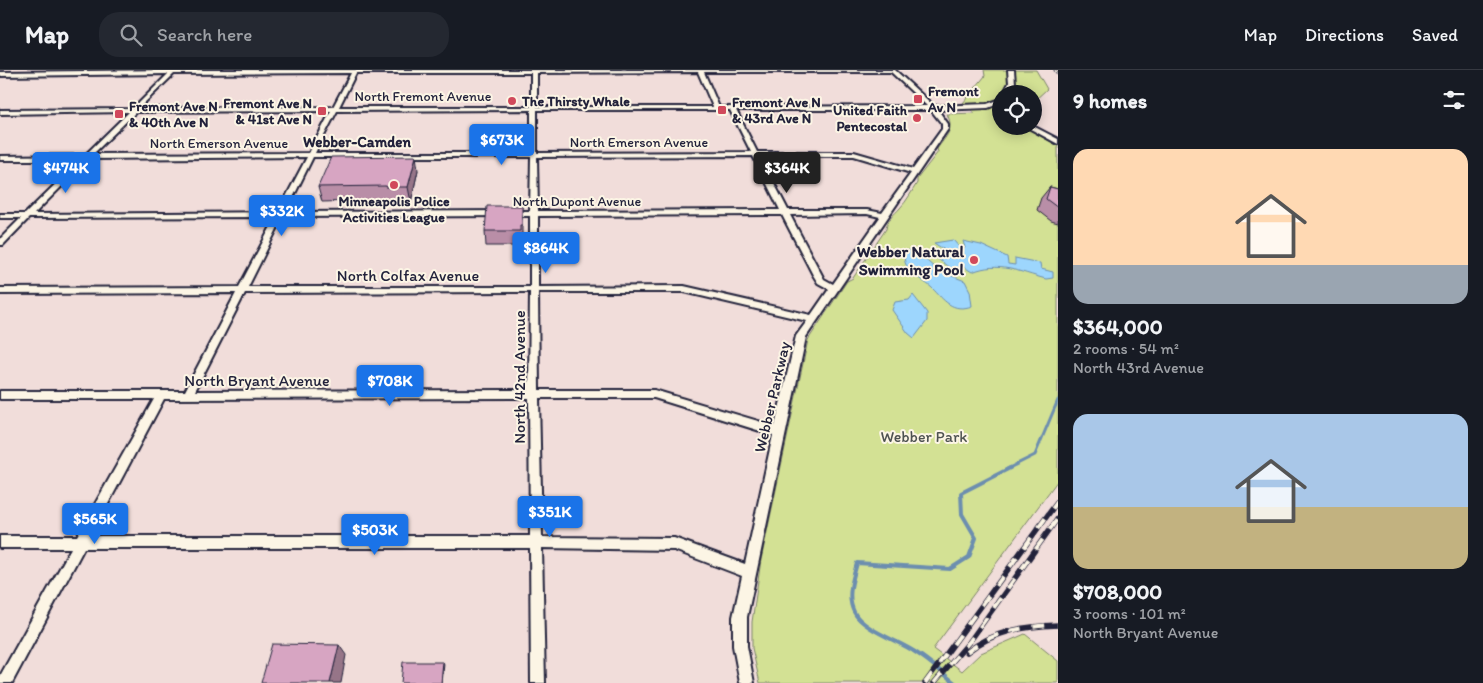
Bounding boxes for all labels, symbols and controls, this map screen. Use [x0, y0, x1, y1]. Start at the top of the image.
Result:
search box [99, 12, 449, 57]
text: Map [25, 20, 69, 49]
icon: search [117, 21, 145, 49]
text: Search here [157, 23, 252, 46]
text: Map [1244, 24, 1277, 46]
text: Directions [1305, 24, 1384, 46]
text: Saved [1412, 24, 1458, 46]
place label: Fremont Av N [927, 83, 980, 116]
map controls [992, 85, 1042, 135]
button: locate [992, 85, 1042, 135]
icon: filters [1440, 86, 1468, 114]
street label: North Fremont Avenue [355, 88, 492, 105]
text: 9 homes [1073, 88, 1147, 113]
place label: The Thirsty Whale [521, 93, 630, 110]
marker: Fremont Av N [912, 93, 924, 105]
place label: Fremont Ave N & 43rd Ave N [732, 94, 821, 127]
place label: Fremont Ave N & 41st Ave N [223, 95, 312, 128]
marker: The Thirsty Whale [506, 95, 518, 107]
place label: Fremont Ave N & 40th Ave N [129, 98, 218, 131]
place label: United Faith Pentecostal [833, 102, 908, 135]
marker: Fremont Ave N & 43rd Ave N [716, 104, 728, 116]
marker: Fremont Ave N & 41st Ave N [316, 105, 328, 117]
marker: Fremont Ave N & 40th Ave N [113, 108, 125, 120]
marker: United Faith Pentecostal [911, 112, 923, 124]
pin: $673K [467, 124, 537, 166]
text: $673K [480, 130, 524, 149]
district label: Webber-Camden [303, 133, 411, 151]
street label: North Emerson Avenue [570, 134, 709, 151]
street label: North Emerson Avenue [150, 135, 289, 152]
pin: $474K [31, 152, 101, 194]
pin: $364K [752, 152, 822, 194]
text: $474K [43, 158, 89, 177]
text: $364K [764, 158, 810, 177]
marker: Minneapolis Police Activities League [388, 179, 400, 191]
icon: home [1226, 181, 1316, 271]
place label: Minneapolis Police Activities League [338, 193, 450, 226]
street label: North Dupont Avenue [513, 193, 642, 210]
pin: $332K [247, 194, 317, 237]
text: $332K [260, 201, 304, 220]
pin: $864K [511, 232, 581, 274]
text: $864K [523, 238, 569, 257]
place label: Webber Natural Swimming Pool [857, 242, 964, 280]
marker: Webber Natural Swimming Pool [968, 254, 980, 266]
street label: North Colfax Avenue [337, 266, 479, 285]
street label: North 42nd Avenue [510, 310, 529, 444]
text: $364,000 [1073, 314, 1163, 339]
street label: Webber Parkway [750, 339, 794, 454]
text: 2 rooms · 54 m² [1073, 339, 1179, 358]
text: North 43rd Avenue [1073, 358, 1204, 377]
pin: $708K [355, 364, 425, 407]
street label: North Bryant Avenue [184, 371, 330, 390]
text: $708K [368, 371, 412, 390]
park label: Webber Park [881, 427, 967, 446]
icon: home [1226, 446, 1316, 536]
pin: $351K [515, 496, 585, 538]
pin: $565K [60, 502, 130, 545]
text: $351K [529, 502, 571, 521]
text: $565K [73, 509, 117, 528]
pin: $503K [340, 514, 410, 556]
text: $503K [352, 520, 398, 539]
text: $708,000 [1073, 579, 1162, 604]
text: 3 rooms · 101 m² [1073, 604, 1186, 623]
text: North Bryant Avenue [1073, 623, 1218, 642]

